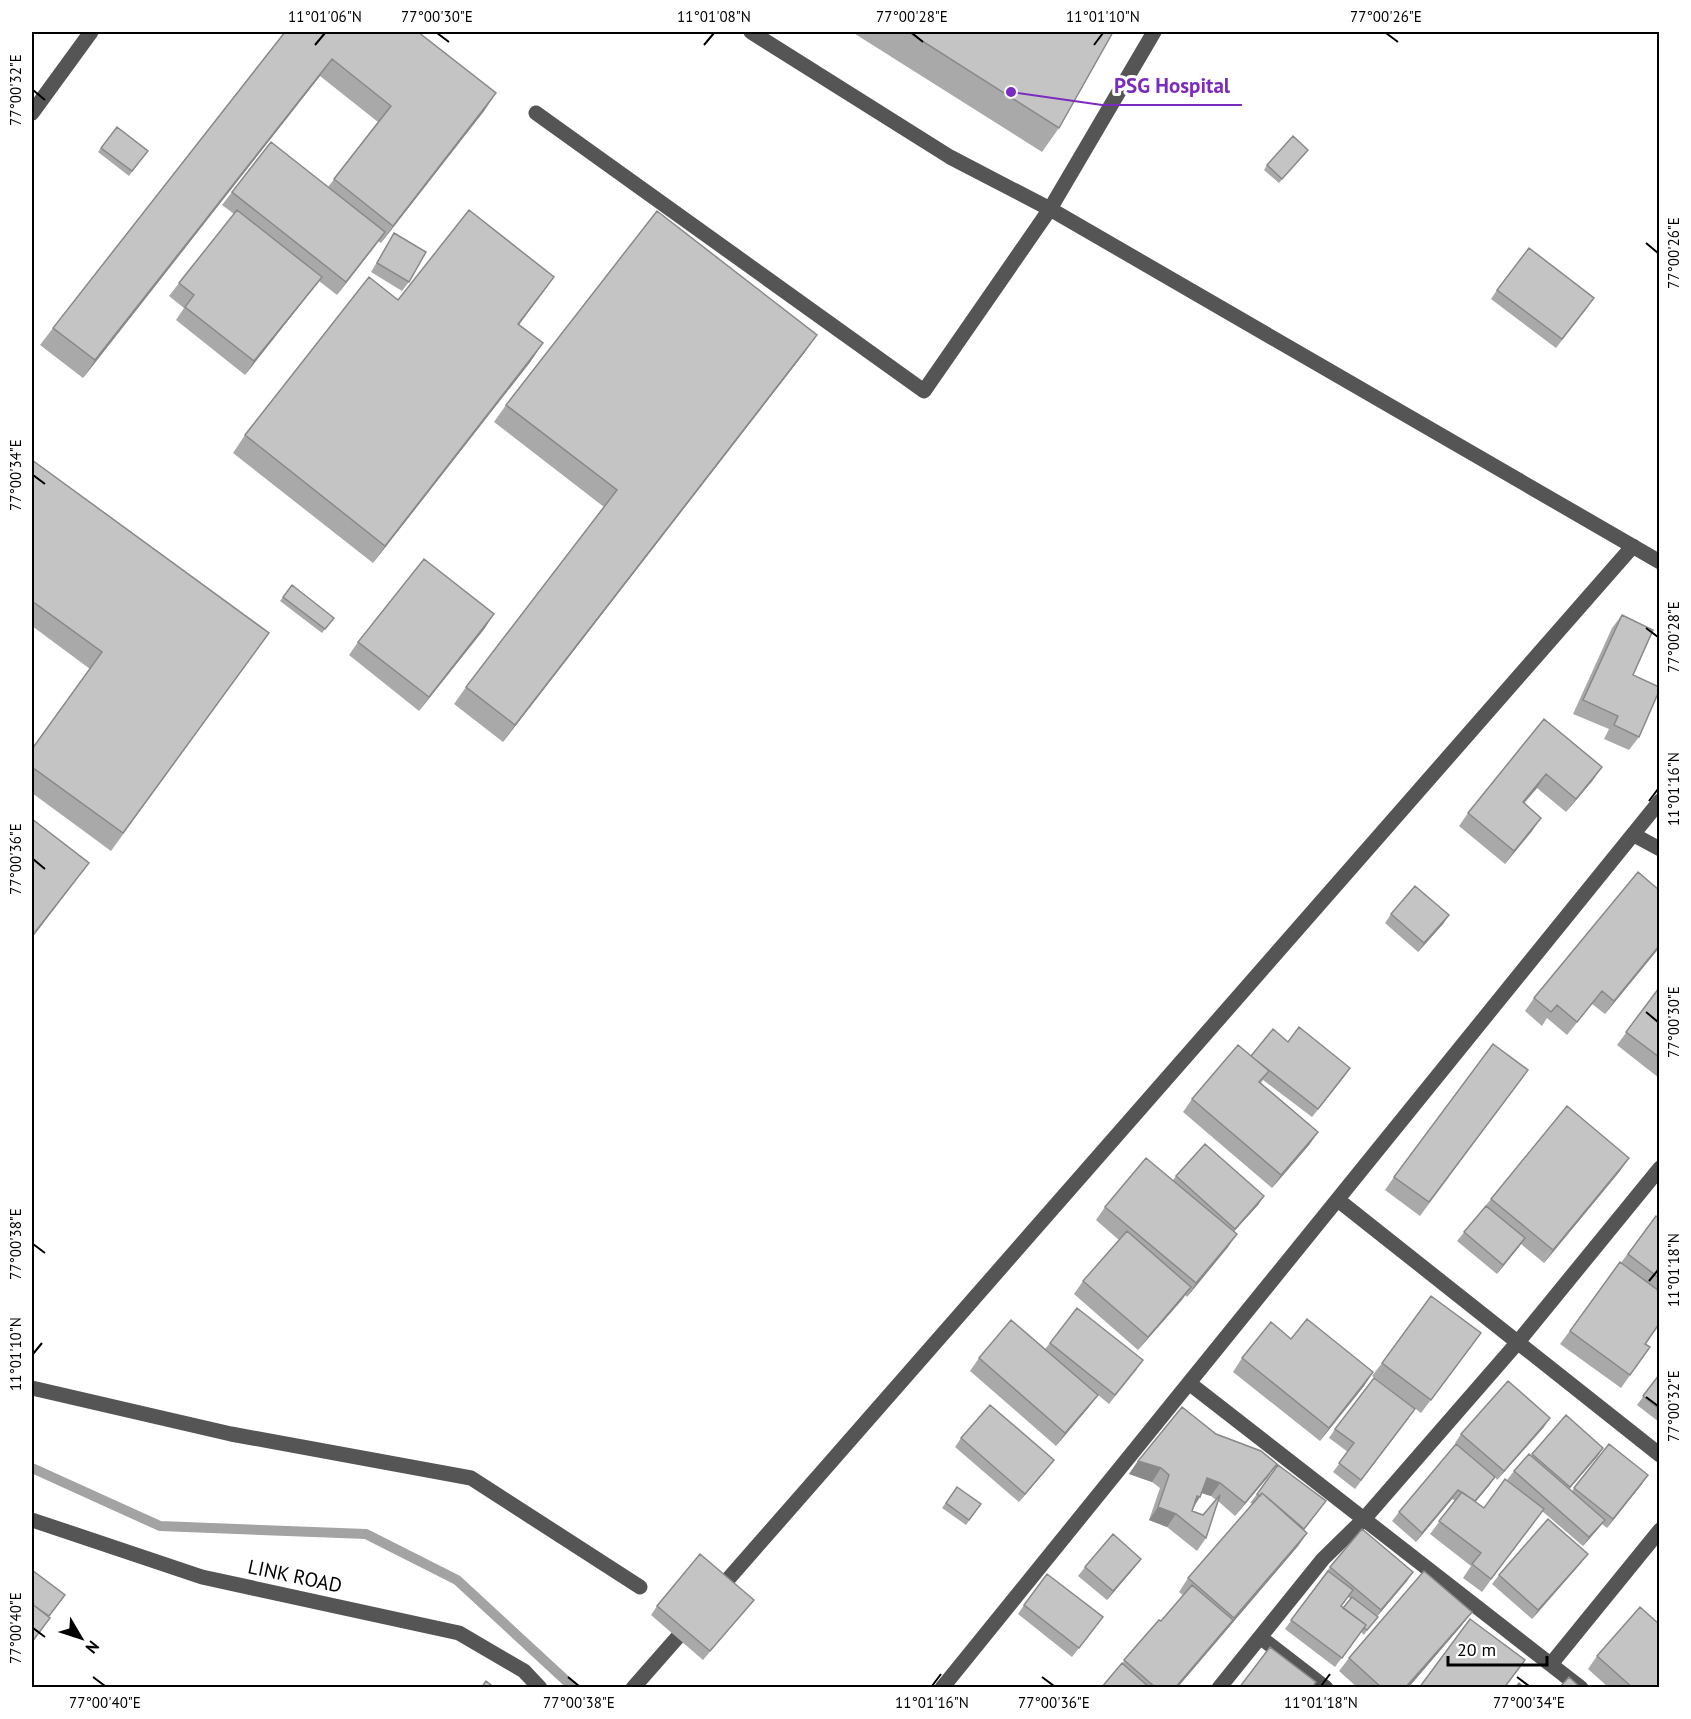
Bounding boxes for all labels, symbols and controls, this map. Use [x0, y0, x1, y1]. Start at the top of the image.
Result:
text: 11°01'06"N [288, 7, 362, 26]
text: 77°00'30"E [401, 7, 473, 26]
text: 11°01'08"N [677, 7, 751, 26]
text: 77°00'28"E [876, 7, 948, 26]
text: 11°01'10"N [1066, 7, 1140, 26]
text: 77°00'26"E [1350, 7, 1422, 26]
text: 77°00'32"E [6, 54, 25, 126]
callout: PSG Hospital [1102, 66, 1242, 105]
text: PSG Hospital [1114, 72, 1231, 99]
text: 77°00'26"E [1664, 217, 1683, 289]
text: 77°00'34"E [6, 439, 25, 511]
text: 77°00'28"E [1664, 601, 1683, 673]
text: 11°01'16"N [1664, 752, 1683, 826]
text: 77°00'36"E [6, 823, 25, 895]
text: 77°00'30"E [1664, 986, 1683, 1058]
text: 77°00'38"E [6, 1208, 25, 1280]
text: 11°01'18"N [1664, 1233, 1683, 1307]
text: 11°01'10"N [6, 1317, 25, 1391]
text: 77°00'32"E [1664, 1370, 1683, 1442]
street label: LINK ROAD [246, 1553, 344, 1599]
text: 77°00'40"E [6, 1592, 25, 1664]
north arrow [51, 1608, 111, 1668]
scale bar [1448, 1629, 1547, 1667]
text: N [82, 1637, 104, 1658]
text: 20 m [1457, 1638, 1496, 1661]
text: 77°00'40"E [69, 1693, 141, 1712]
text: 77°00'38"E [543, 1693, 615, 1712]
text: 11°01'16"N [895, 1693, 969, 1712]
text: 77°00'36"E [1018, 1693, 1090, 1712]
text: 11°01'18"N [1284, 1693, 1358, 1712]
text: 77°00'34"E [1493, 1693, 1565, 1712]

